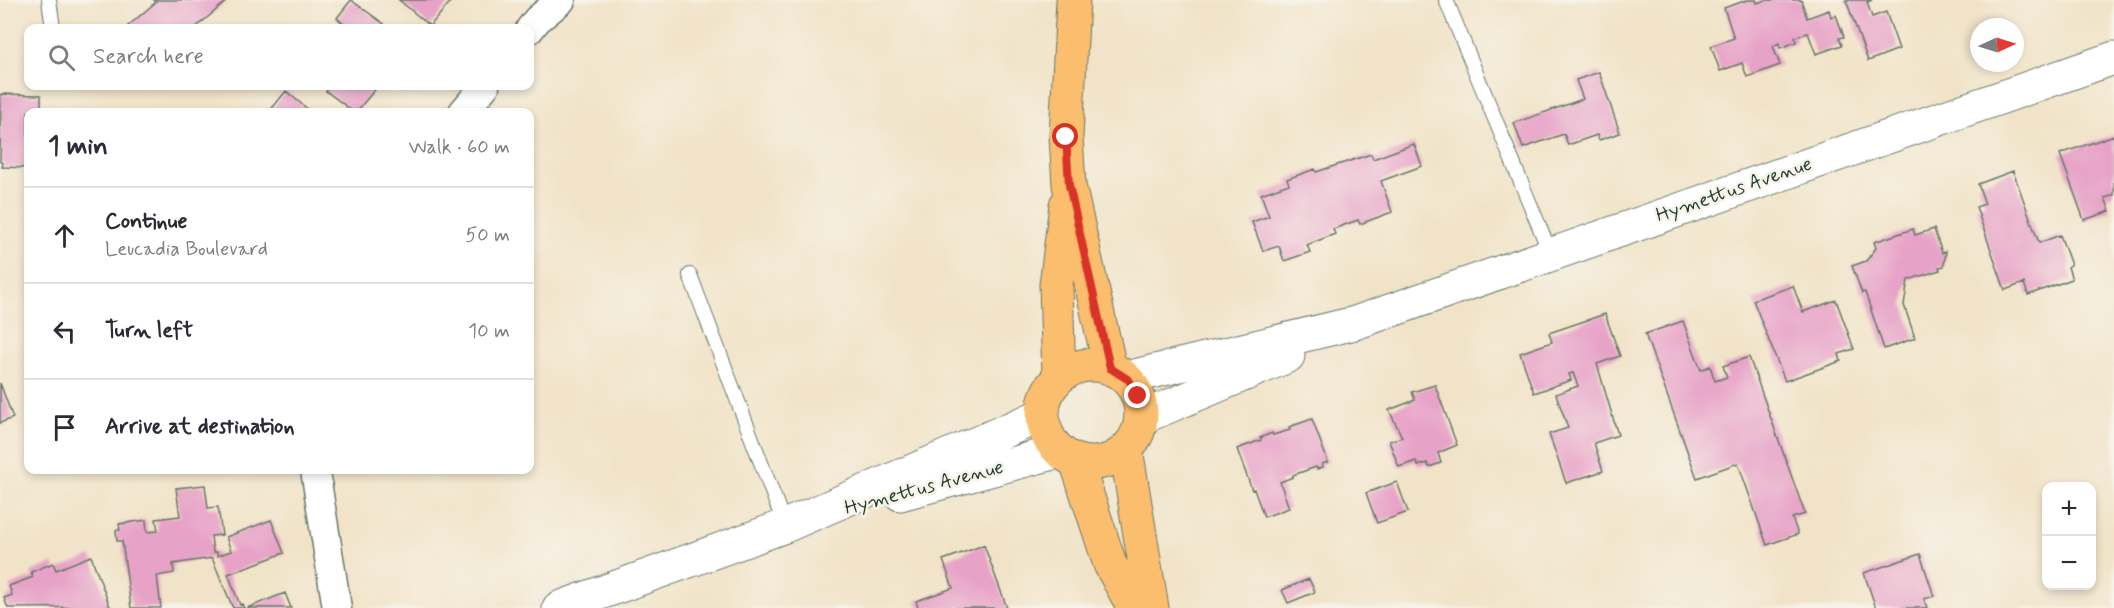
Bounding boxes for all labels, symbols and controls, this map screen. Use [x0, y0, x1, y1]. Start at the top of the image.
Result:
north arrow [1970, 18, 2024, 72]
search box [24, 24, 534, 90]
icon: search [45, 41, 78, 74]
text: Search here [93, 43, 204, 71]
route start [1052, 123, 1078, 149]
text: 1 min [48, 130, 108, 164]
text: Walk · 60 m [408, 134, 510, 161]
street label: Hymettus Avenue [1652, 151, 1816, 229]
text: Continue [105, 208, 187, 236]
icon: ahead [48, 219, 81, 252]
text: 50 m [465, 222, 510, 249]
text: Leucadia Boulevard [105, 236, 268, 263]
icon: left [48, 315, 81, 348]
text: Turn left [105, 317, 193, 345]
text: 10 m [468, 318, 510, 345]
route end [1124, 382, 1150, 408]
icon: arrive [48, 411, 81, 444]
text: Arrive at destination [105, 413, 295, 441]
street label: Hymettus Avenue [841, 454, 1007, 522]
map controls [2042, 482, 2096, 590]
button: + [2042, 482, 2096, 536]
button: − [2042, 536, 2096, 590]

